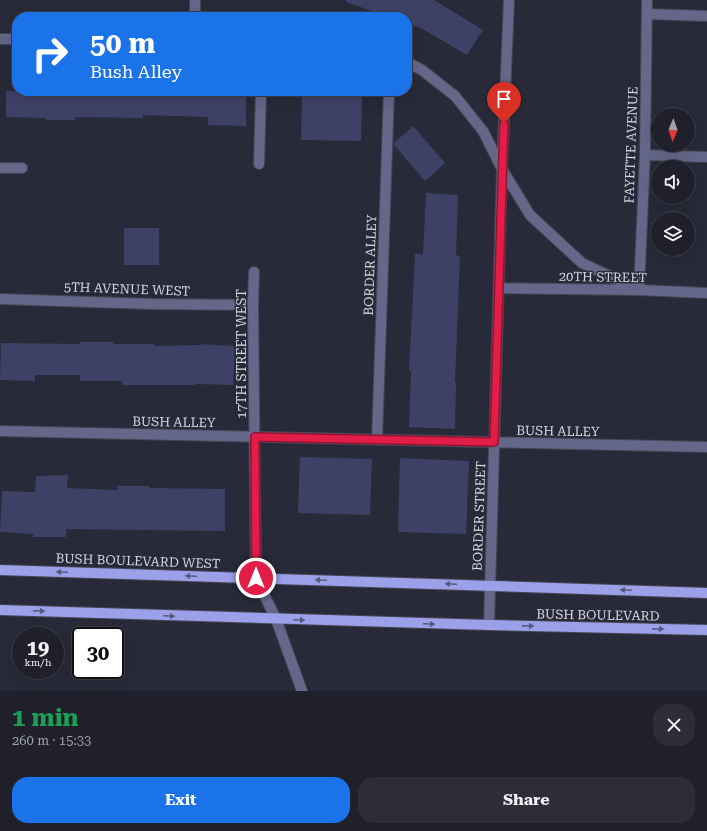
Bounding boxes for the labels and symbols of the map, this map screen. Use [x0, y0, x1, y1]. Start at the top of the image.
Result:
pin [487, 82, 521, 123]
street label: FAYETTE AVENUE [621, 86, 641, 204]
north arrow [651, 108, 695, 152]
street label: BORDER ALLEY [361, 214, 379, 316]
street label: 20TH STREET [559, 269, 648, 285]
street label: 5TH AVENUE WEST [64, 279, 191, 299]
street label: 17TH STREET WEST [234, 289, 249, 419]
street label: BUSH ALLEY [132, 414, 216, 430]
street label: BUSH ALLEY [516, 423, 600, 439]
street label: BORDER STREET [470, 461, 488, 571]
street label: BUSH BOULEVARD WEST [55, 551, 221, 571]
position arrow [235, 557, 277, 599]
one-way arrow [56, 568, 68, 575]
one-way arrow [184, 573, 197, 579]
one-way arrow [314, 577, 327, 583]
one-way arrow [444, 581, 457, 587]
one-way arrow [620, 587, 632, 594]
street label: BUSH BOULEVARD [536, 606, 660, 624]
one-way arrow [33, 608, 45, 615]
one-way arrow [163, 612, 175, 619]
one-way arrow [293, 617, 306, 623]
one-way arrow [423, 620, 435, 627]
one-way arrow [522, 623, 535, 629]
one-way arrow [652, 626, 665, 632]
speed limit sign: 30 [72, 627, 124, 679]

